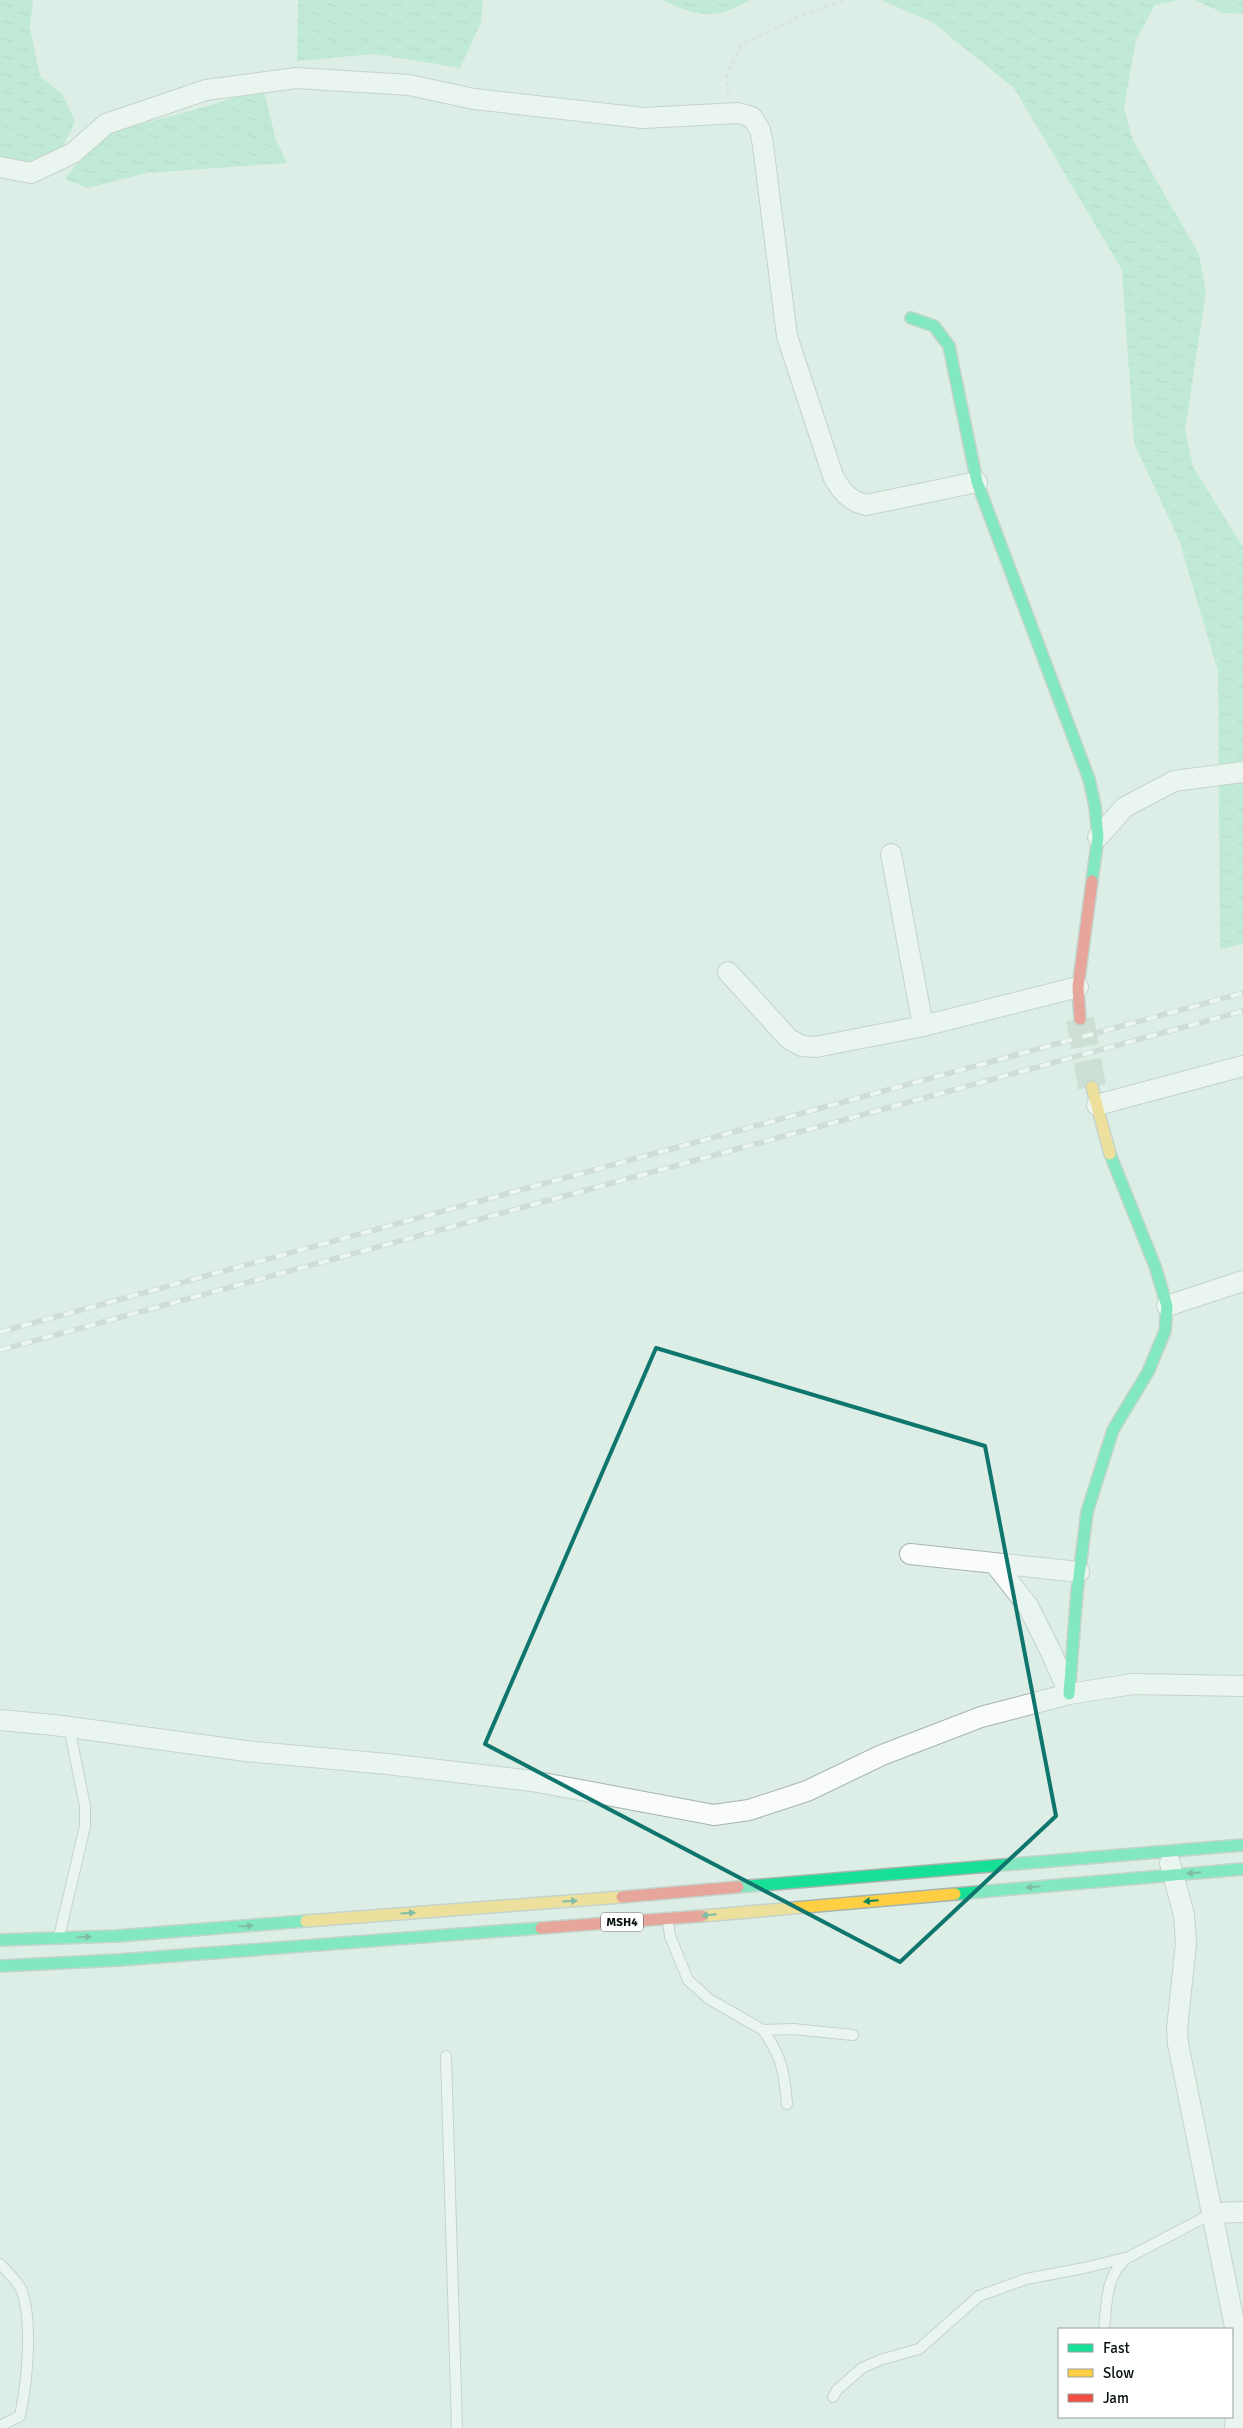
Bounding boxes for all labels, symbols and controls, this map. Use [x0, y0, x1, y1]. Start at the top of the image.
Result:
one-way arrow [1186, 1869, 1202, 1877]
one-way arrow [1024, 1883, 1040, 1891]
one-way arrow [562, 1896, 578, 1904]
one-way arrow [862, 1897, 878, 1905]
one-way arrow [400, 1909, 416, 1917]
one-way arrow [700, 1911, 716, 1919]
road number: MSH4 [601, 1912, 643, 1931]
one-way arrow [238, 1921, 254, 1929]
one-way arrow [76, 1933, 92, 1941]
legend [1058, 2328, 1233, 2418]
text: Fast [1103, 2339, 1130, 2357]
text: Slow [1103, 2364, 1134, 2382]
text: Jam [1103, 2389, 1129, 2407]

